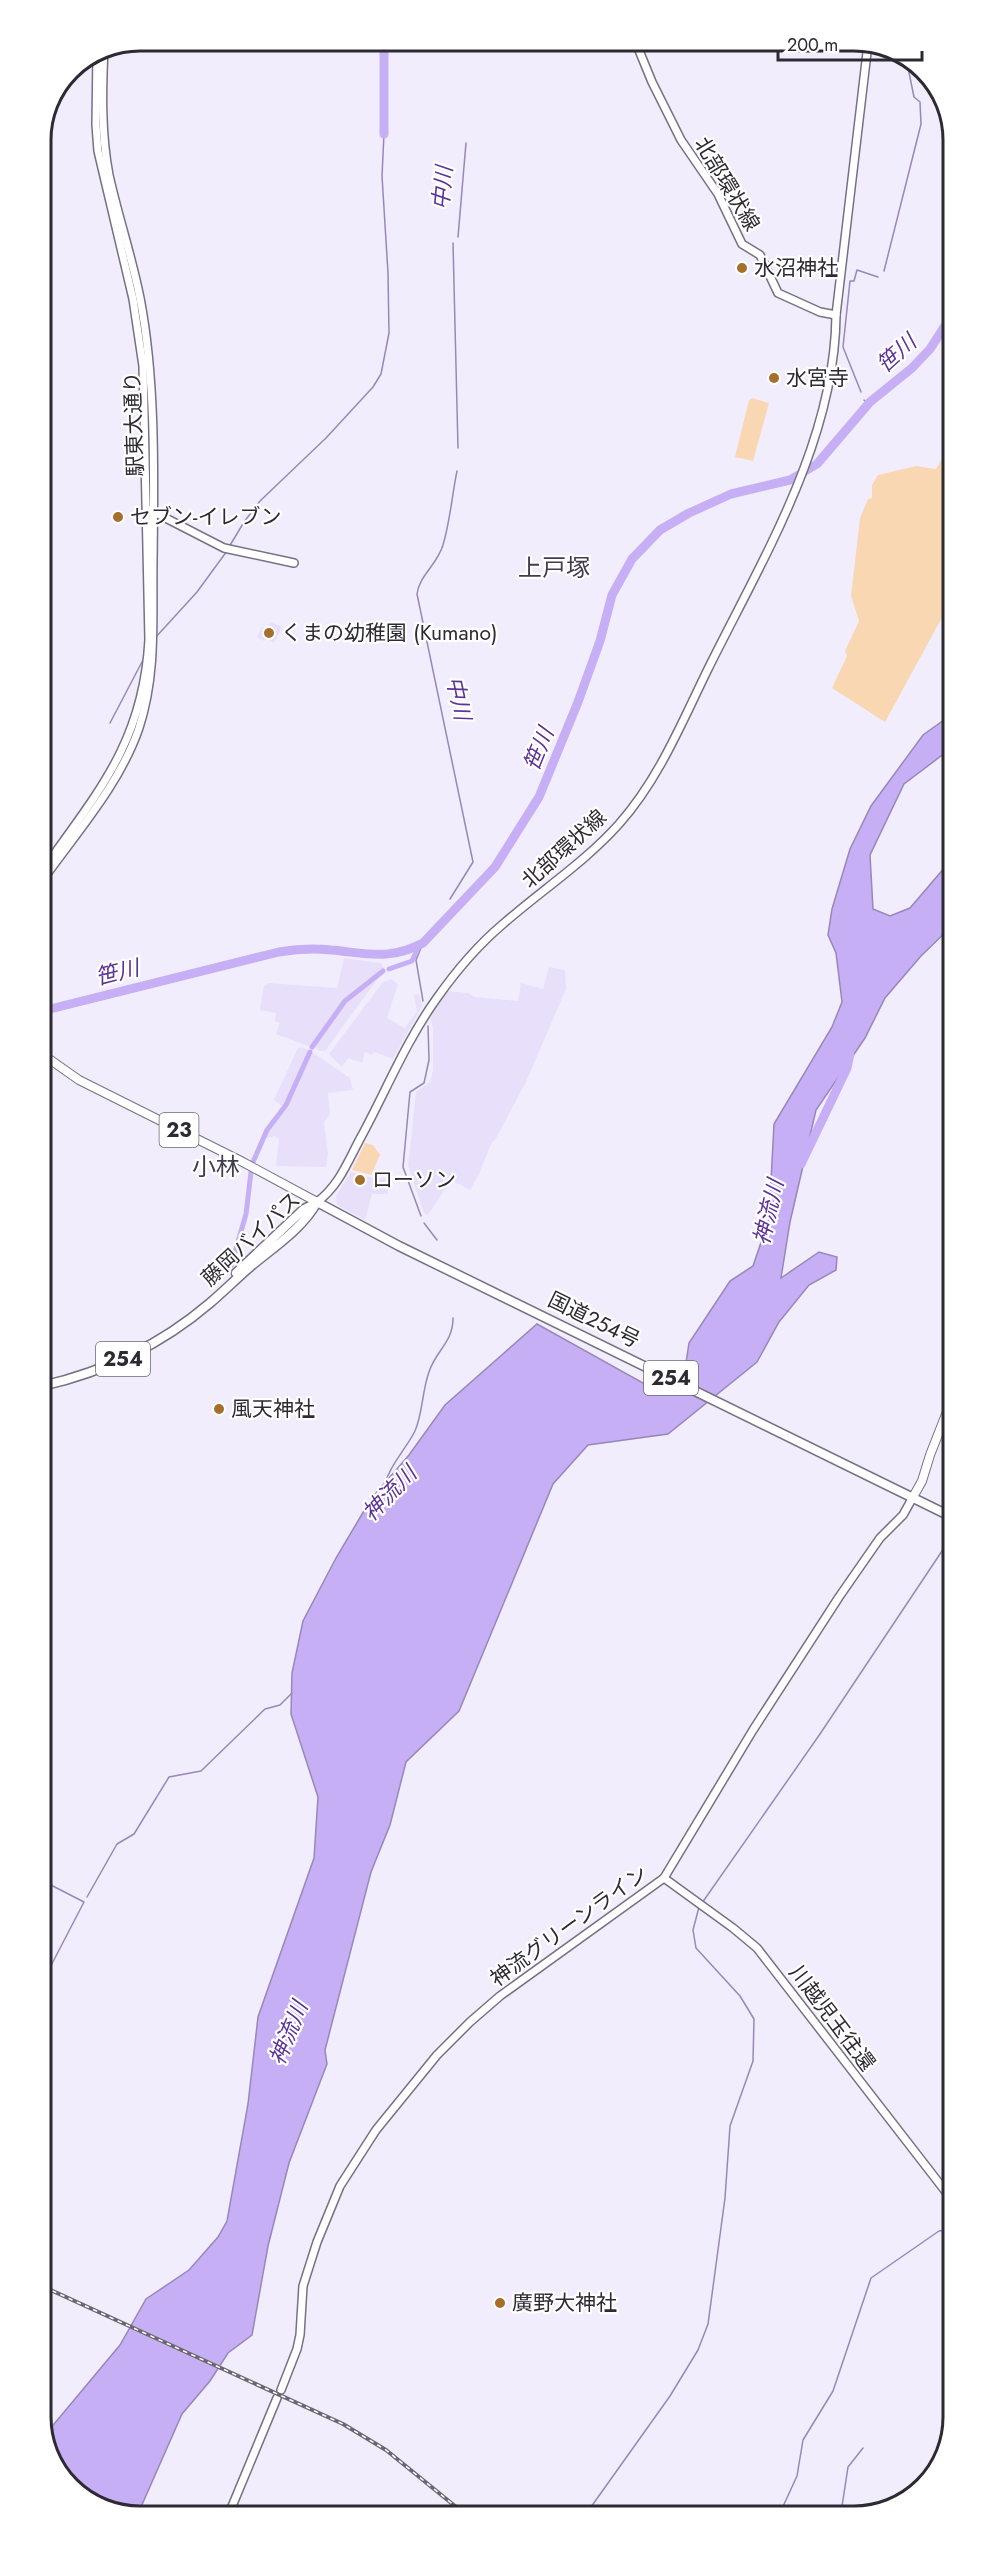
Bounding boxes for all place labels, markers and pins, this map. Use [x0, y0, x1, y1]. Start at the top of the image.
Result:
place label: 水沼神社 [754, 253, 838, 283]
marker: 水沼神社 [735, 261, 749, 275]
place label: 水宮寺 [786, 363, 849, 393]
marker: 水宮寺 [767, 371, 781, 385]
place label: セブン-イレブン [130, 502, 281, 532]
marker: セブン-イレブン [111, 510, 125, 524]
place label: くまの幼稚園 (Kumano) [281, 618, 498, 648]
marker: くまの幼稚園 (Kumano) [262, 626, 276, 640]
place label: ローソン [372, 1165, 456, 1195]
marker: ローソン [353, 1173, 367, 1187]
place label: 風天神社 [231, 1394, 315, 1424]
marker: 風天神社 [212, 1402, 226, 1416]
place label: 廣野大神社 [512, 2288, 617, 2318]
marker: 廣野大神社 [493, 2296, 507, 2310]

